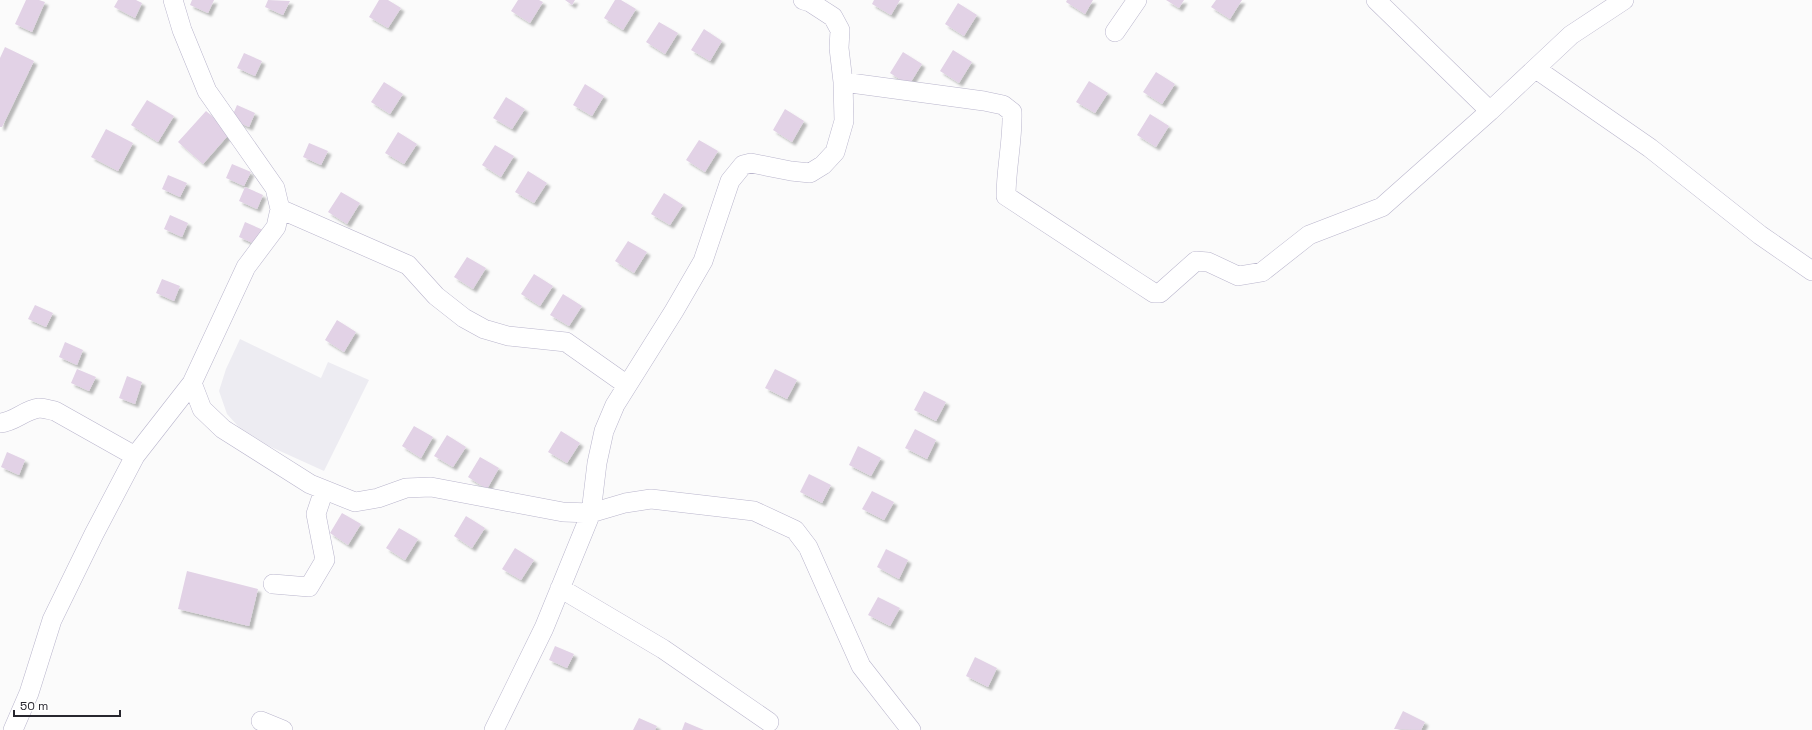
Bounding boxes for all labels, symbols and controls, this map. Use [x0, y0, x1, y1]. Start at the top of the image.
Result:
scale bar [14, 692, 120, 718]
text: 50 m [20, 698, 48, 714]

